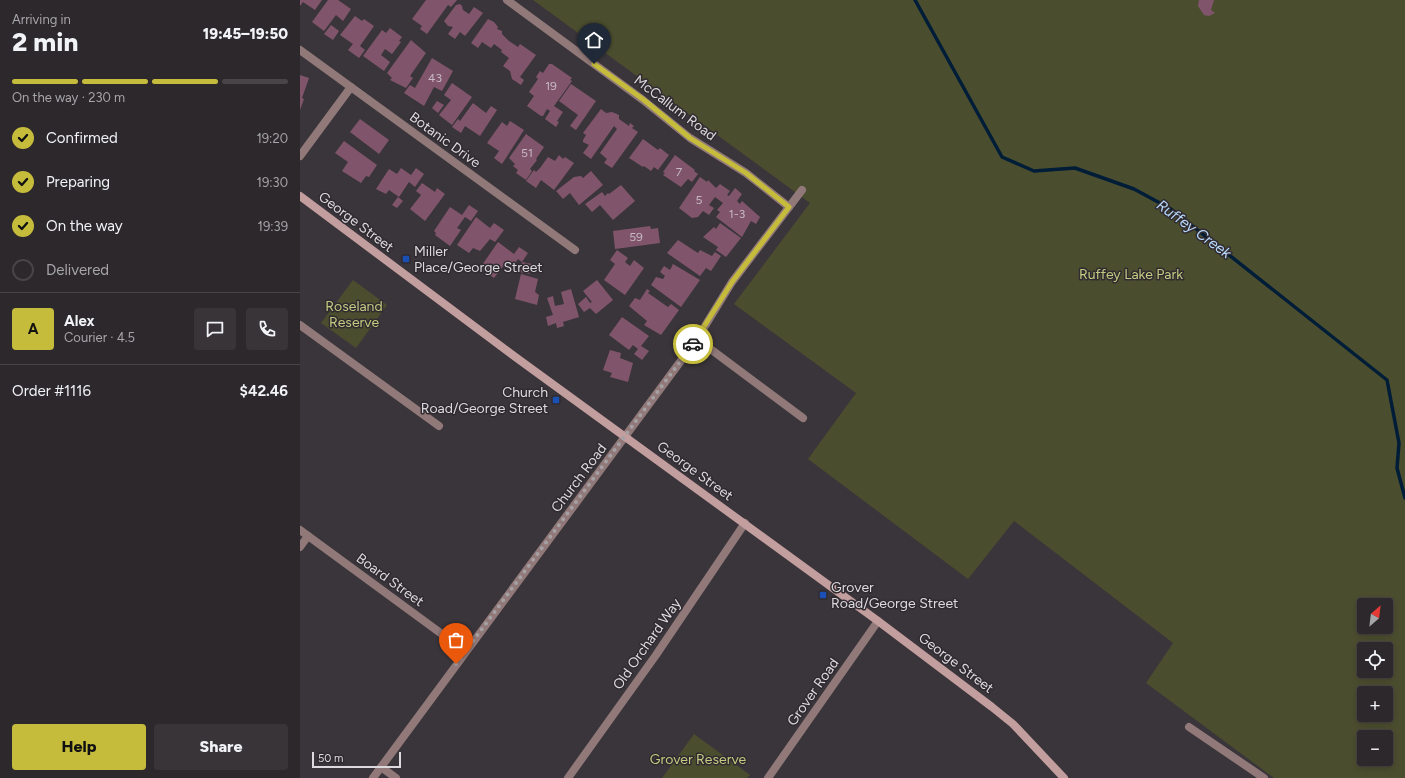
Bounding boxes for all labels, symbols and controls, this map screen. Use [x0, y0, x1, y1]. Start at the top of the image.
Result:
text: Arriving in [12, 12, 71, 27]
pin [577, 23, 611, 64]
text: 19:45–19:50 [203, 25, 288, 43]
text: 2 min [12, 26, 78, 58]
icon: home [583, 29, 605, 51]
house number: 43 [428, 71, 442, 85]
street label: McCallum Road [631, 72, 719, 144]
house number: 19 [545, 79, 557, 93]
text: On the way · 230 m [12, 90, 125, 105]
street label: Botanic Drive [406, 109, 484, 172]
icon: check [12, 127, 34, 149]
text: Confirmed [46, 129, 118, 147]
text: 19:20 [256, 131, 288, 146]
house number: 51 [521, 146, 533, 160]
house number: 7 [676, 165, 683, 179]
icon: check [12, 171, 34, 193]
text: Preparing [46, 173, 110, 191]
text: 19:30 [257, 175, 288, 190]
street label: George Street [315, 188, 397, 256]
house number: 5 [696, 193, 703, 207]
water label: Ruffey Creek [1153, 196, 1236, 263]
house number: 1-3 [729, 207, 745, 221]
icon: check [12, 215, 34, 237]
text: On the way [46, 217, 123, 235]
text: 19:39 [258, 219, 288, 234]
house number: 59 [629, 230, 643, 244]
place label: Miller Place/George Street [414, 243, 543, 276]
marker: Miller Place/George Street [401, 254, 411, 264]
text: Delivered [46, 261, 109, 279]
park label: Ruffey Lake Park [1079, 266, 1183, 283]
park label: Roseland Reserve [325, 298, 383, 331]
button: chat [194, 308, 236, 350]
button: phone [246, 308, 288, 350]
text: Alex [64, 312, 94, 330]
text: A [28, 320, 38, 338]
courier [673, 324, 713, 364]
text: Courier · 4.5 [64, 330, 135, 345]
icon: car [682, 333, 704, 355]
text: Order #1116 [12, 382, 91, 400]
text: $42.46 [240, 382, 288, 400]
place label: Church Road/George Street [421, 384, 548, 417]
marker: Church Road/George Street [551, 395, 561, 405]
street label: George Street [654, 438, 736, 504]
street label: Church Road [548, 440, 610, 516]
street label: Board Street [353, 550, 427, 610]
place label: Grover Road/George Street [831, 579, 958, 612]
marker: Grover Road/George Street [818, 590, 828, 600]
street label: Old Orchard Way [609, 595, 685, 693]
north arrow [1357, 598, 1393, 634]
map controls [1357, 598, 1393, 766]
pin [439, 623, 473, 664]
icon: bag [445, 629, 467, 651]
street label: George Street [915, 629, 997, 697]
button: locate [1357, 642, 1393, 678]
street label: Grover Road [784, 655, 842, 729]
button: + [1357, 686, 1393, 722]
button: Help [12, 724, 146, 770]
button: Share [154, 724, 288, 770]
button: − [1357, 730, 1393, 766]
scale bar [312, 750, 401, 769]
park label: Grover Reserve [650, 751, 747, 768]
text: 50 m [318, 752, 343, 765]

